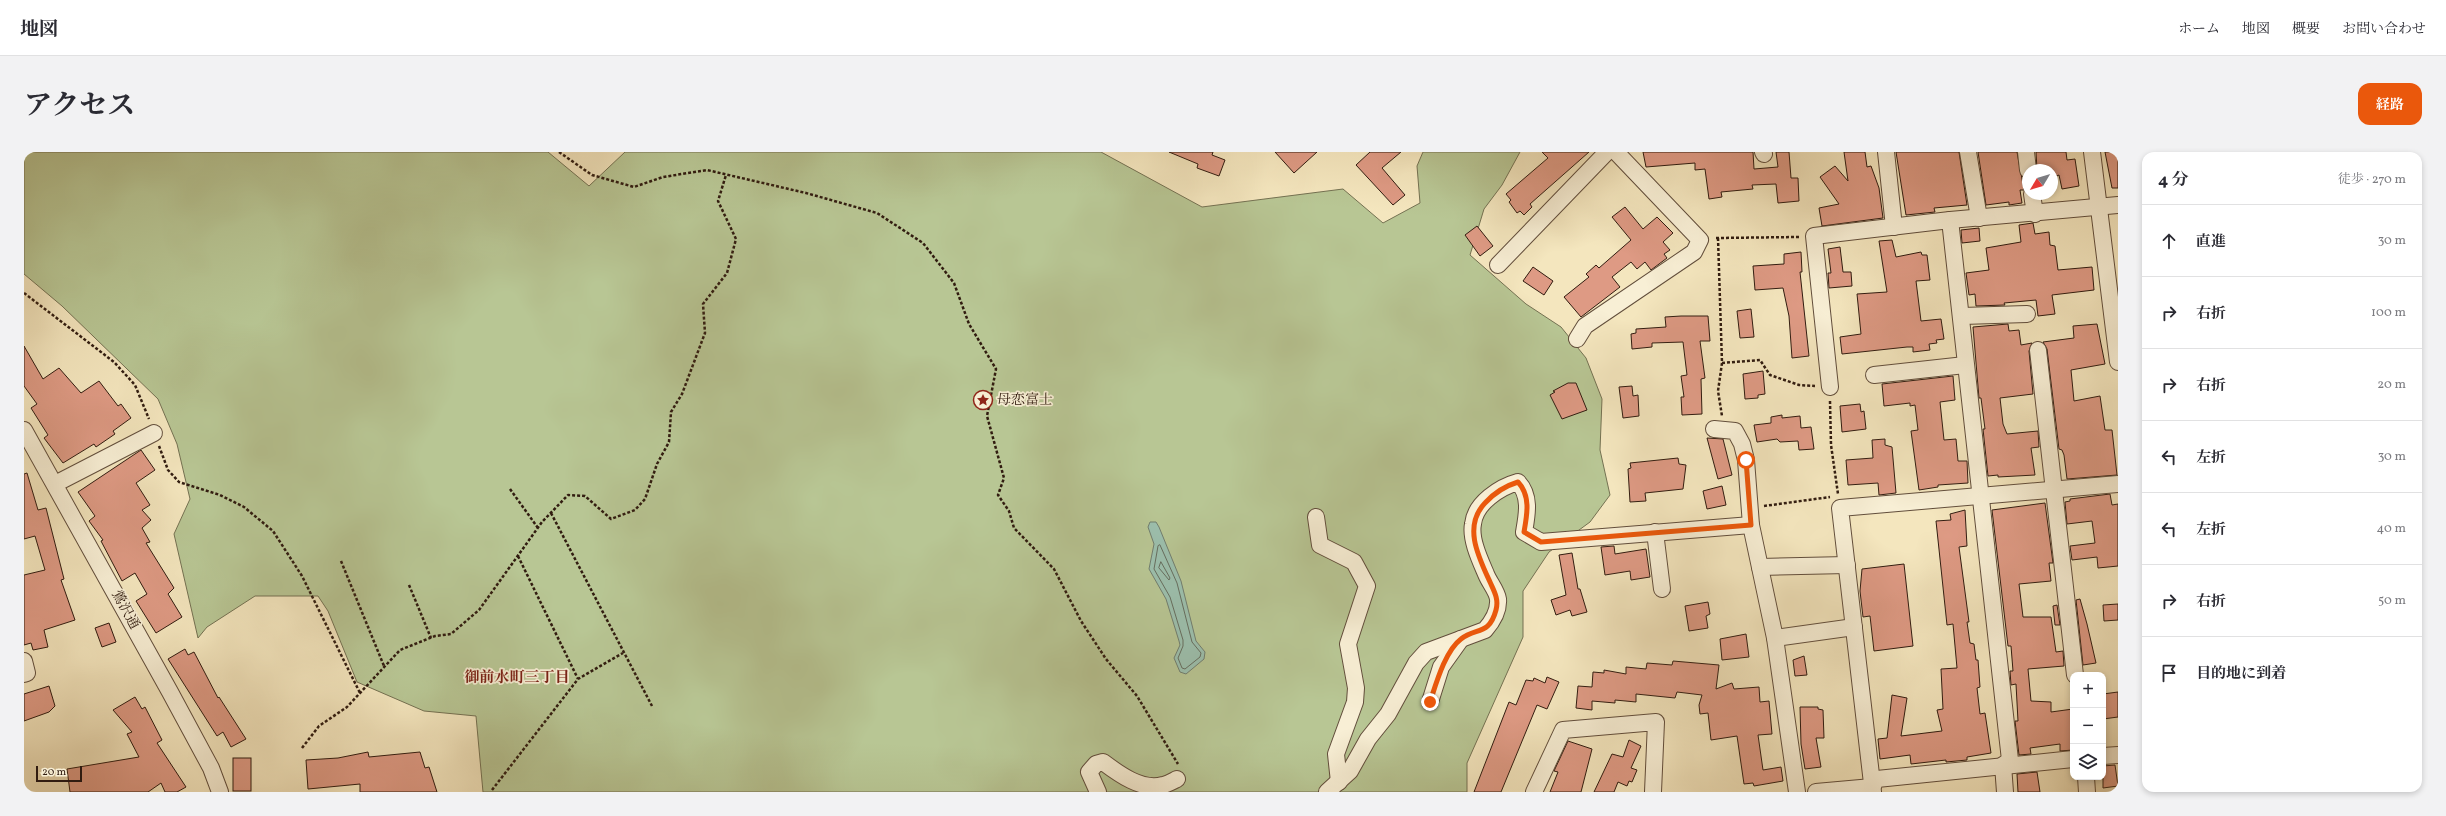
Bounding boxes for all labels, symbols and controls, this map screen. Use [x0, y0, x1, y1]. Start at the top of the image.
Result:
text: 地図 [20, 17, 58, 43]
text: ホーム [2178, 20, 2220, 39]
text: 地図 [2242, 20, 2270, 39]
text: 概要 [2292, 20, 2320, 39]
text: お問い合わせ [2342, 20, 2426, 39]
button: 経路 [2358, 83, 2422, 125]
text: アクセス [24, 87, 135, 126]
north arrow [2022, 164, 2058, 200]
text: 4 分 [2158, 169, 2189, 192]
text: 徒歩 · 270 m [2338, 171, 2406, 189]
icon: ahead [2158, 230, 2180, 252]
text: 直進 [2196, 232, 2226, 253]
text: 30 m [2378, 232, 2406, 250]
icon: right [2158, 302, 2180, 324]
text: 右折 [2196, 304, 2226, 325]
text: 100 m [2371, 304, 2406, 322]
icon: right [2158, 374, 2180, 396]
text: 右折 [2196, 376, 2226, 397]
text: 20 m [2377, 376, 2406, 394]
place icon: 母恋富士 [972, 389, 994, 411]
place label: 母恋富士 [997, 391, 1053, 410]
icon: left [2158, 446, 2180, 468]
text: 左折 [2196, 448, 2226, 469]
text: 30 m [2378, 448, 2406, 466]
route start [1737, 451, 1755, 469]
icon: left [2158, 518, 2180, 540]
text: 左折 [2196, 520, 2226, 541]
text: 40 m [2377, 520, 2406, 538]
street label: 鶯沢通 [107, 587, 143, 633]
icon: right [2158, 590, 2180, 612]
text: 右折 [2196, 592, 2226, 613]
text: 50 m [2378, 592, 2406, 610]
icon: arrive [2158, 662, 2180, 684]
text: 目的地に到着 [2196, 664, 2286, 685]
district label: 御前水町三丁目 [464, 668, 570, 689]
map controls [2070, 672, 2106, 780]
button: + [2070, 672, 2106, 708]
route end [1421, 693, 1439, 711]
button: − [2070, 708, 2106, 744]
button: layers [2070, 744, 2106, 780]
scale bar [36, 764, 82, 783]
text: 20 m [42, 765, 66, 780]

